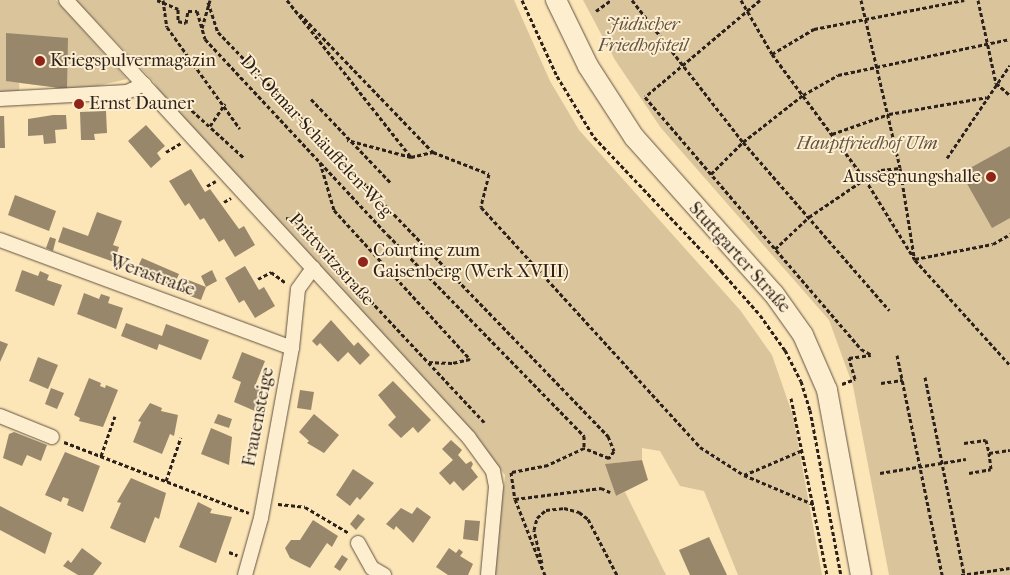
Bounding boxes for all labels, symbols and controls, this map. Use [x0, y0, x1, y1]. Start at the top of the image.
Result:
park label: Jüdischer Friedhofsteil [598, 15, 688, 58]
place label: Kriegspulvermagazin [50, 50, 216, 72]
street label: Dr.-Otmar-Schäuffelen-Weg [235, 51, 397, 223]
marker: Kriegspulvermagazin [34, 55, 46, 67]
place label: Ernst Dauner [89, 93, 194, 115]
marker: Ernst Dauner [73, 98, 85, 110]
park label: Hauptfriedhof Ulm [796, 133, 938, 155]
place label: Aussegnungshalle [843, 166, 981, 188]
marker: Aussegnungshalle [985, 171, 997, 183]
street label: Stuttgarter Straße [684, 198, 794, 318]
street label: Prittwitzstraße [284, 209, 378, 311]
place label: Courtine zum Gaisenberg (Werk XVIII) [373, 241, 569, 284]
street label: Werastraße [106, 251, 198, 301]
marker: Courtine zum Gaisenberg (Werk XVIII) [357, 256, 369, 268]
street label: Frauensteige [239, 365, 279, 469]

